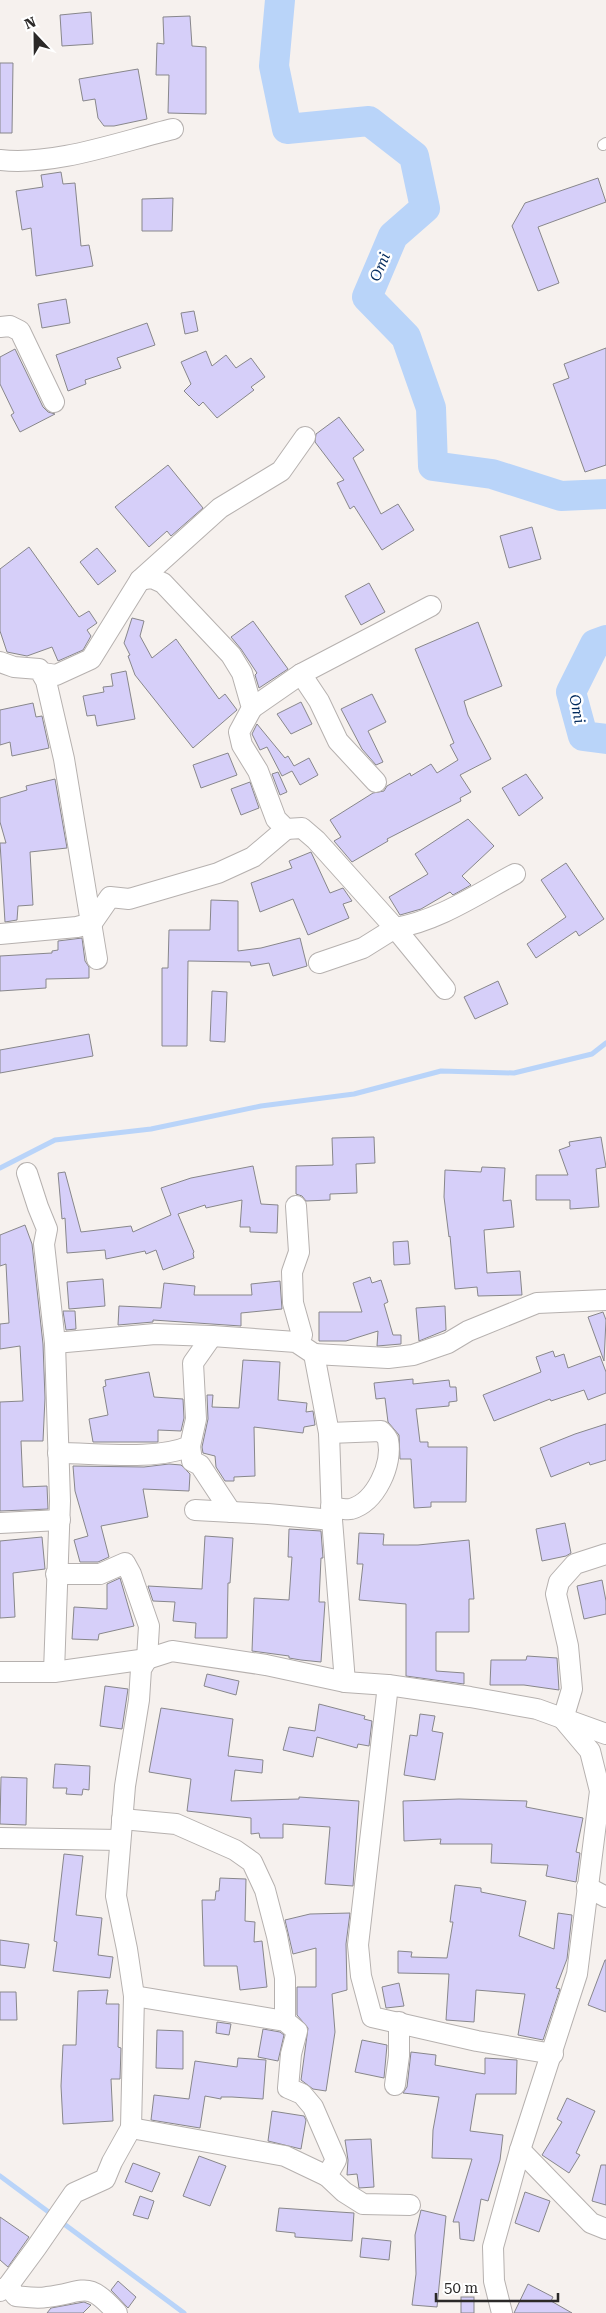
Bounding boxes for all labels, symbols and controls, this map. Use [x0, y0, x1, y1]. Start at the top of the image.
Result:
north arrow [10, 10, 60, 60]
text: N [22, 13, 38, 32]
water label: Omi [366, 250, 394, 284]
water label: Omi [565, 693, 589, 726]
scale bar [436, 2270, 558, 2302]
text: 50 m [444, 2279, 479, 2297]

